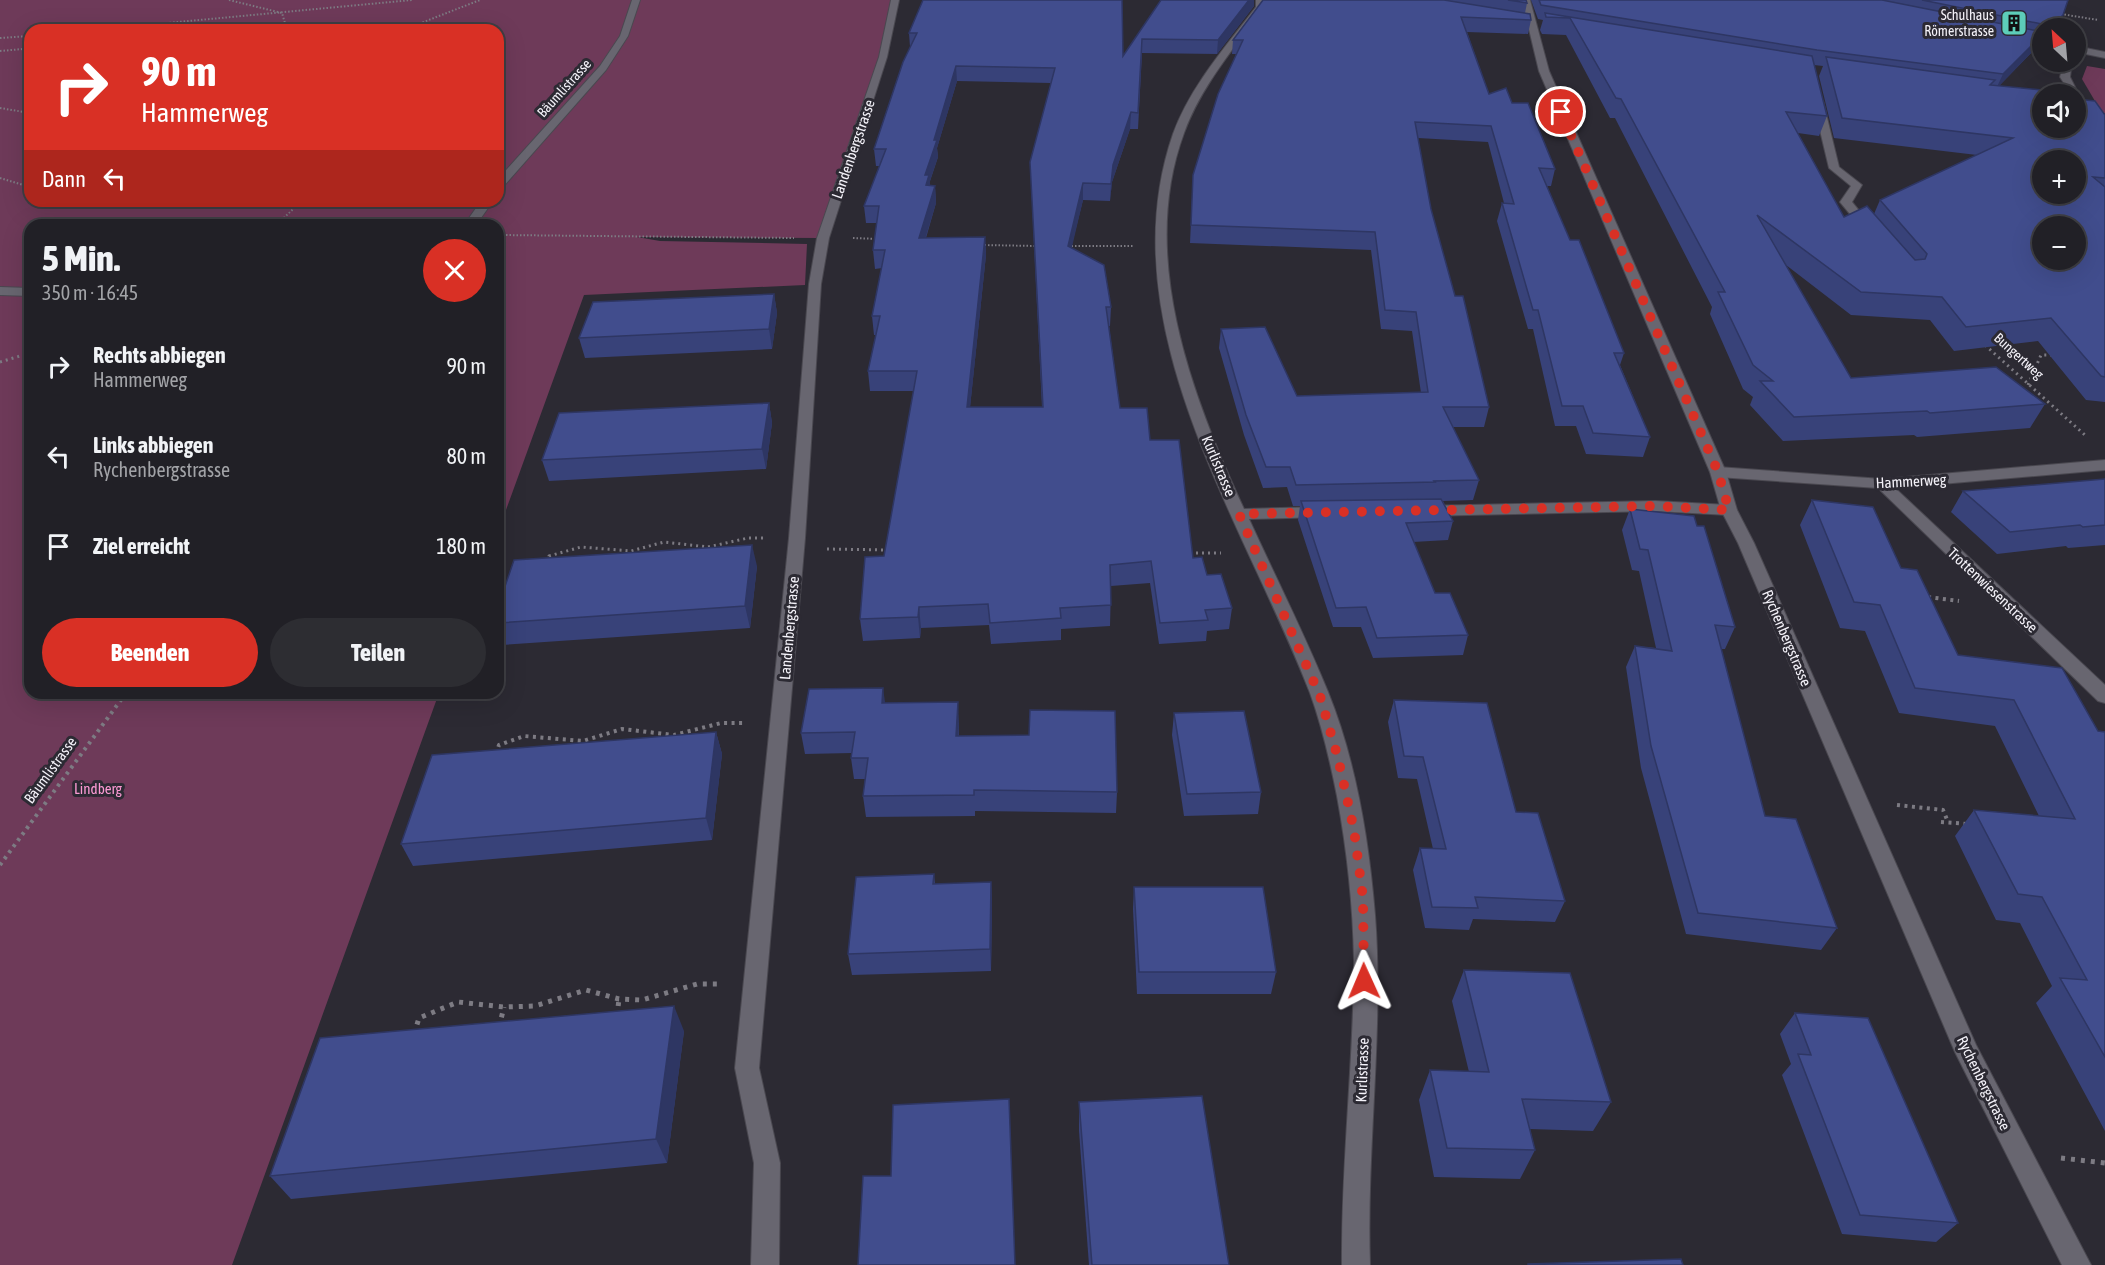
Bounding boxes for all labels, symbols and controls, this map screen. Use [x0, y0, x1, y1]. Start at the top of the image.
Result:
place label: Schulhaus Römerstrasse [1924, 7, 1994, 39]
building icon: Schulhaus Römerstrasse [1999, 8, 2029, 38]
north arrow [2032, 18, 2086, 72]
map controls [2032, 18, 2086, 270]
text: 90 m [141, 47, 216, 95]
icon: right [42, 48, 120, 126]
street label: Bäumlistrasse [534, 56, 594, 120]
button: sound [2032, 84, 2086, 138]
pin [1535, 86, 1586, 137]
icon: arrive [1544, 95, 1577, 128]
text: Hammerweg [141, 97, 268, 128]
street label: Landenbergstrasse [828, 97, 878, 201]
button: + [2032, 150, 2086, 204]
icon: left [98, 162, 131, 195]
text: Dann [42, 166, 86, 192]
button: − [2032, 216, 2086, 270]
text: 5 Min. [42, 237, 120, 279]
button: close [423, 239, 486, 302]
text: 350 m · 16:45 [42, 281, 138, 304]
street label: Bungertweg [1991, 330, 2047, 382]
text: Rechts abbiegen [93, 342, 226, 368]
icon: right [42, 350, 75, 383]
text: 90 m [446, 353, 486, 379]
text: Hammerweg [93, 368, 187, 391]
text: Links abbiegen [93, 432, 214, 458]
street label: Kurlistrasse [1199, 433, 1239, 499]
icon: left [42, 440, 75, 473]
text: 80 m [446, 443, 486, 469]
text: Rychenbergstrasse [93, 458, 230, 481]
street label: Hammerweg [1875, 471, 1947, 491]
icon: arrive [42, 530, 75, 563]
text: Ziel erreicht [93, 533, 190, 559]
text: 180 m [436, 533, 486, 559]
street label: Trottenwiesenstrasse [1945, 544, 2042, 636]
street label: Landenbergstrasse [776, 575, 802, 680]
street label: Rychenbergstrasse [1759, 587, 1815, 689]
button: Beenden [42, 618, 258, 687]
button: Teilen [270, 618, 486, 687]
street label: Bäumlistrasse [20, 733, 80, 806]
park label: Lindberg [74, 780, 123, 797]
position arrow [1332, 949, 1396, 1013]
street label: Rychenbergstrasse [1954, 1033, 2014, 1133]
street label: Kurlistrasse [1352, 1037, 1372, 1102]

